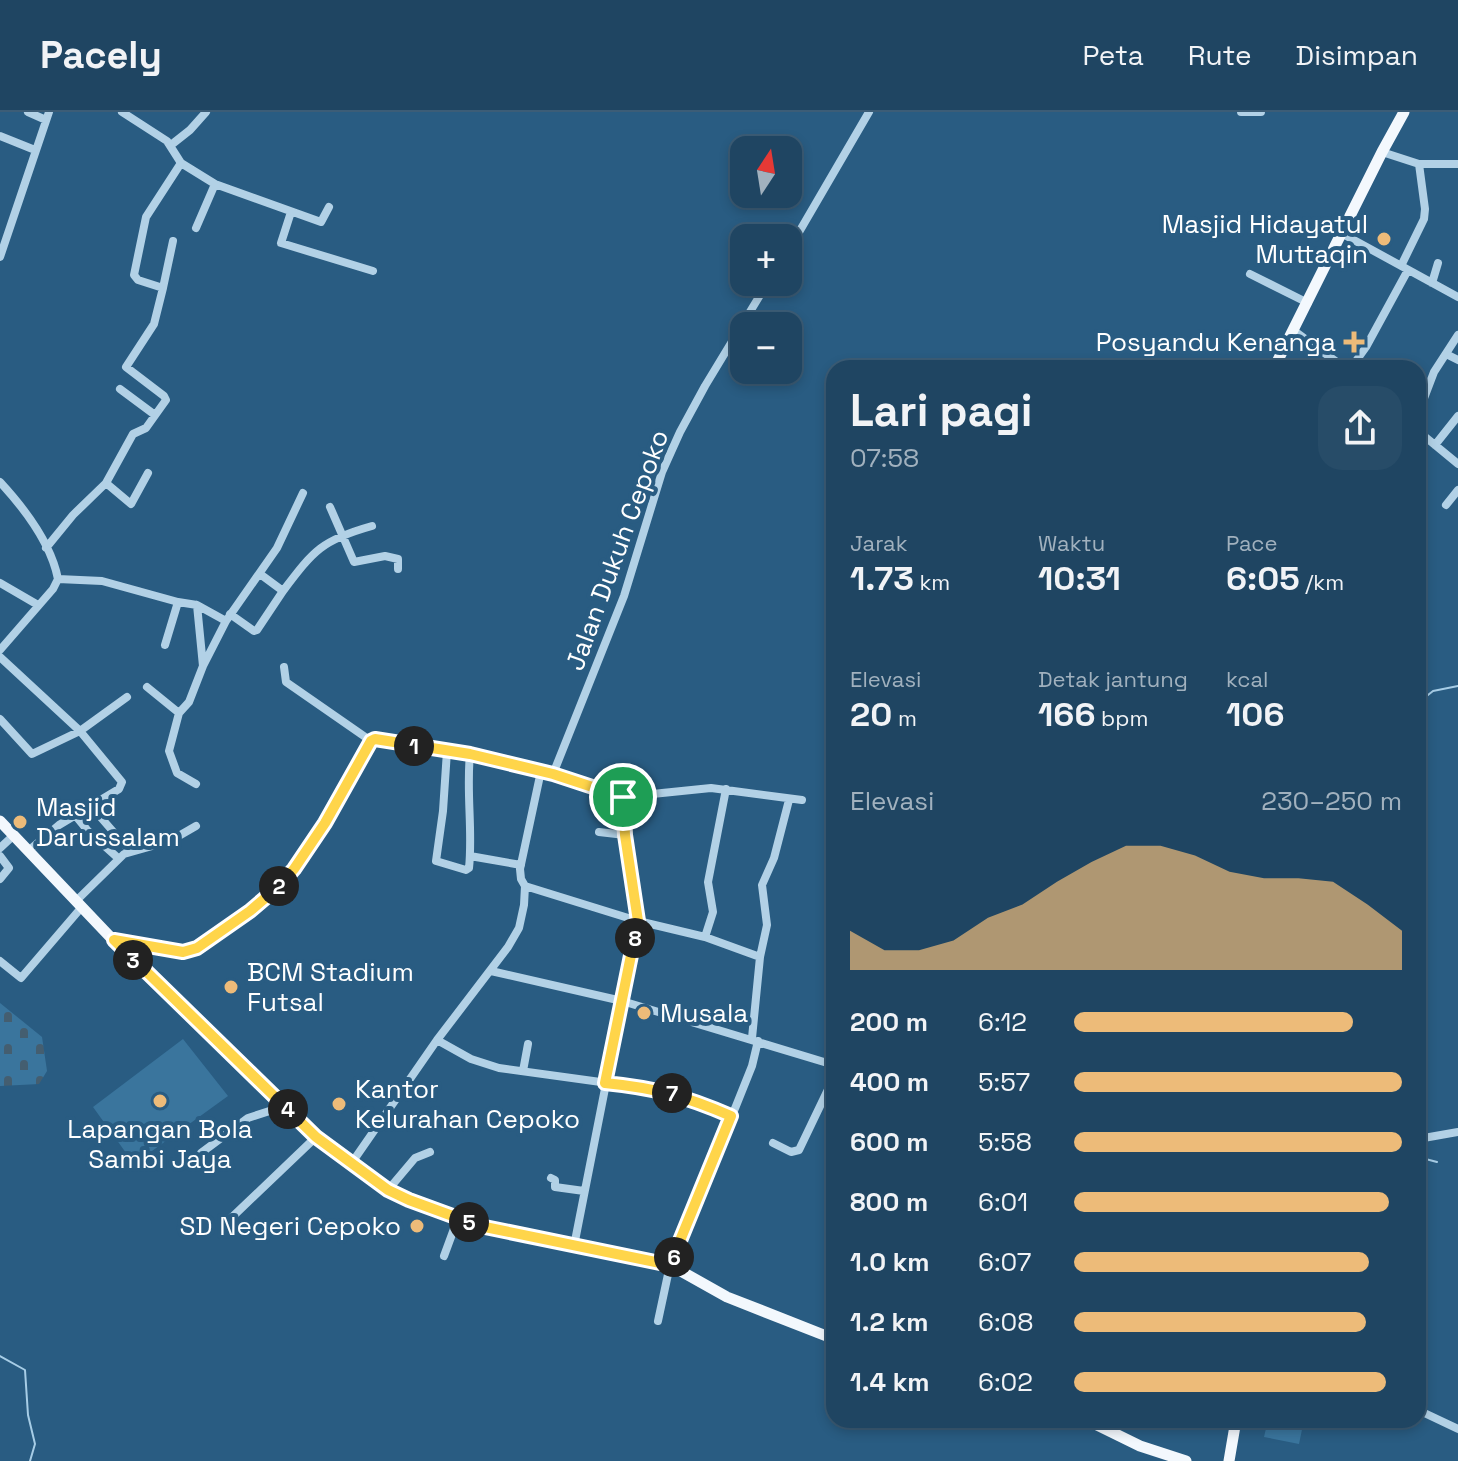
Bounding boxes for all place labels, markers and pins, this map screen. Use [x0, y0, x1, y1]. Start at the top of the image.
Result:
place label: Masjid Hidayatul Muttaqin [1162, 207, 1368, 271]
marker: Masjid Hidayatul Muttaqin [1375, 230, 1393, 248]
place label: Posyandu Kenanga [1096, 325, 1336, 359]
marker: Posyandu Kenanga [1343, 331, 1365, 353]
pin: 1 [394, 726, 434, 766]
pin [589, 763, 657, 831]
place label: Masjid Darussalam [36, 790, 180, 854]
marker: Masjid Darussalam [11, 813, 29, 831]
pin: 2 [259, 866, 299, 906]
pin: 8 [615, 918, 655, 958]
pin: 3 [113, 940, 153, 980]
place label: BCM Stadium Futsal [247, 955, 414, 1019]
marker: BCM Stadium Futsal [222, 978, 240, 996]
place label: Musala [660, 996, 748, 1030]
marker: Musala [635, 1004, 653, 1022]
place label: Kantor Kelurahan Cepoko [355, 1072, 580, 1136]
pin: 7 [652, 1073, 692, 1113]
pin: 4 [268, 1089, 308, 1129]
marker: Lapangan Bola Sambi Jaya [151, 1092, 169, 1110]
marker: Kantor Kelurahan Cepoko [330, 1095, 348, 1113]
place label: Lapangan Bola Sambi Jaya [67, 1112, 253, 1176]
pin: 5 [449, 1202, 489, 1242]
place label: SD Negeri Cepoko [179, 1209, 401, 1243]
marker: SD Negeri Cepoko [408, 1217, 426, 1235]
pin: 6 [654, 1237, 694, 1277]

